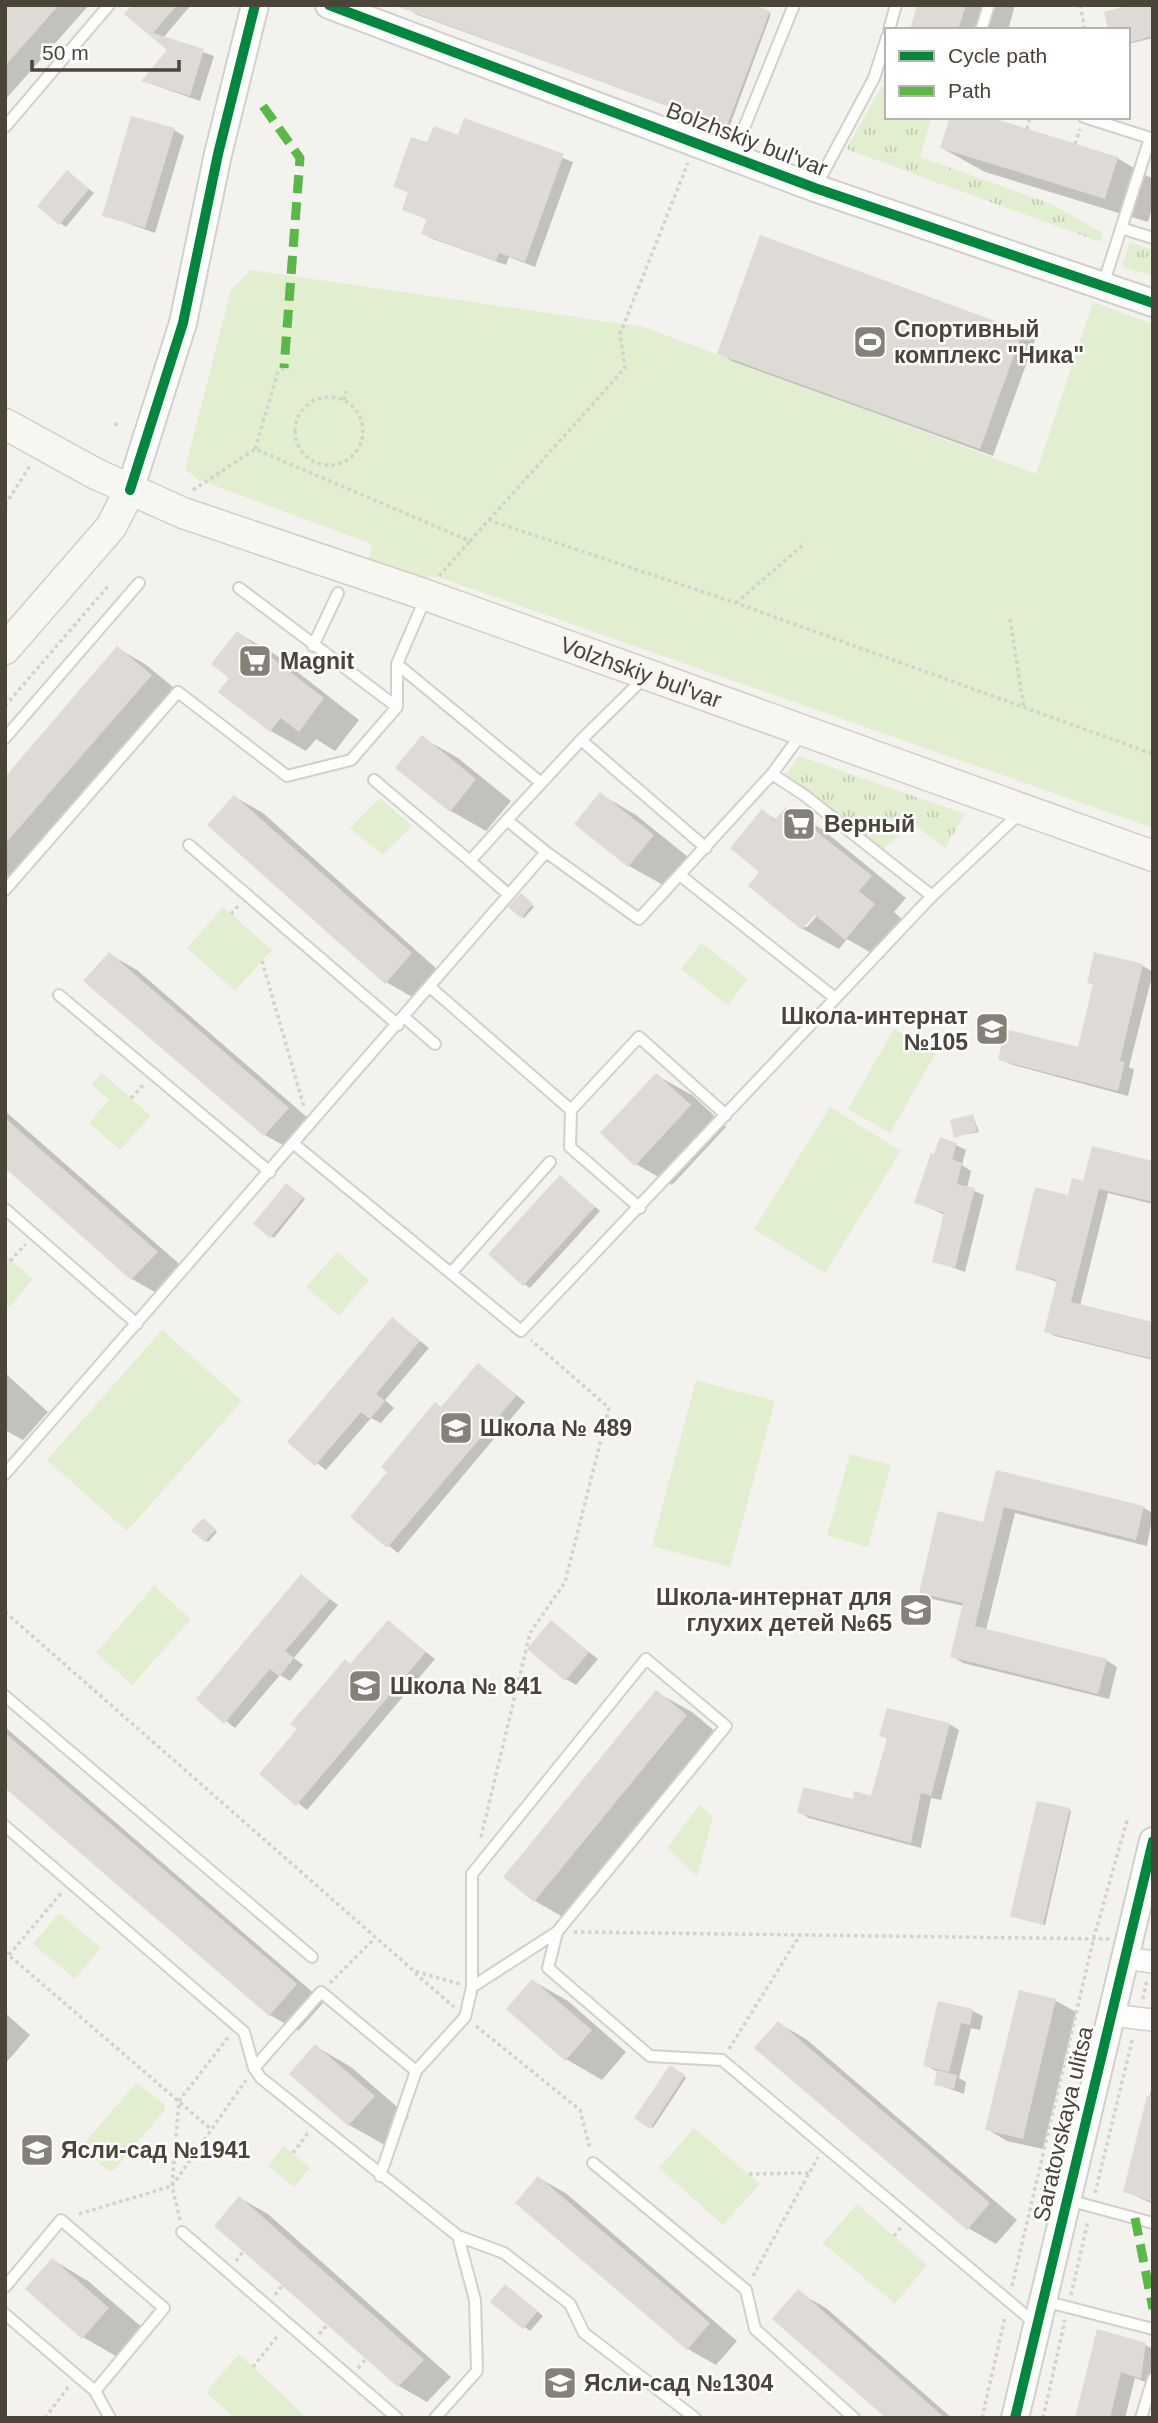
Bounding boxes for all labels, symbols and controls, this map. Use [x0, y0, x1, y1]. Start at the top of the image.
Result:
scale bar [32, 28, 178, 72]
legend [885, 28, 1130, 119]
text: 50 m [42, 41, 89, 64]
text: Cycle path [948, 44, 1047, 67]
text: Path [948, 79, 991, 102]
street label: Bolzhskiy bul'var [663, 96, 832, 182]
place label: Спортивный комплекс "Ника" [894, 316, 1084, 368]
sports icon: Спортивный комплекс "Ника" [851, 323, 889, 361]
street label: Volzhskiy bul'var [557, 631, 725, 713]
supermarket icon: Magnit [236, 642, 274, 680]
place label: Magnit [280, 648, 354, 674]
supermarket icon: Верный [780, 805, 818, 843]
place label: Верный [824, 811, 915, 837]
place label: Школа-интернат №105 [781, 1003, 968, 1055]
school or university icon: Школа-интернат №105 [973, 1010, 1011, 1048]
school or university icon: Школа № 489 [437, 1409, 475, 1447]
place label: Школа № 489 [480, 1415, 632, 1441]
place label: Школа-интернат для глухих детей №65 [656, 1584, 892, 1636]
school or university icon: Школа-интернат для глухих детей №65 [897, 1591, 935, 1629]
school or university icon: Школа № 841 [346, 1667, 384, 1705]
place label: Школа № 841 [390, 1673, 542, 1699]
street label: Saratovskaya ulitsa [1028, 2024, 1098, 2224]
school or university icon: Ясли-сад №1941 [18, 2131, 56, 2169]
place label: Ясли-сад №1941 [61, 2137, 251, 2163]
school or university icon: Ясли-сад №1304 [541, 2364, 579, 2402]
place label: Ясли-сад №1304 [584, 2370, 774, 2396]

